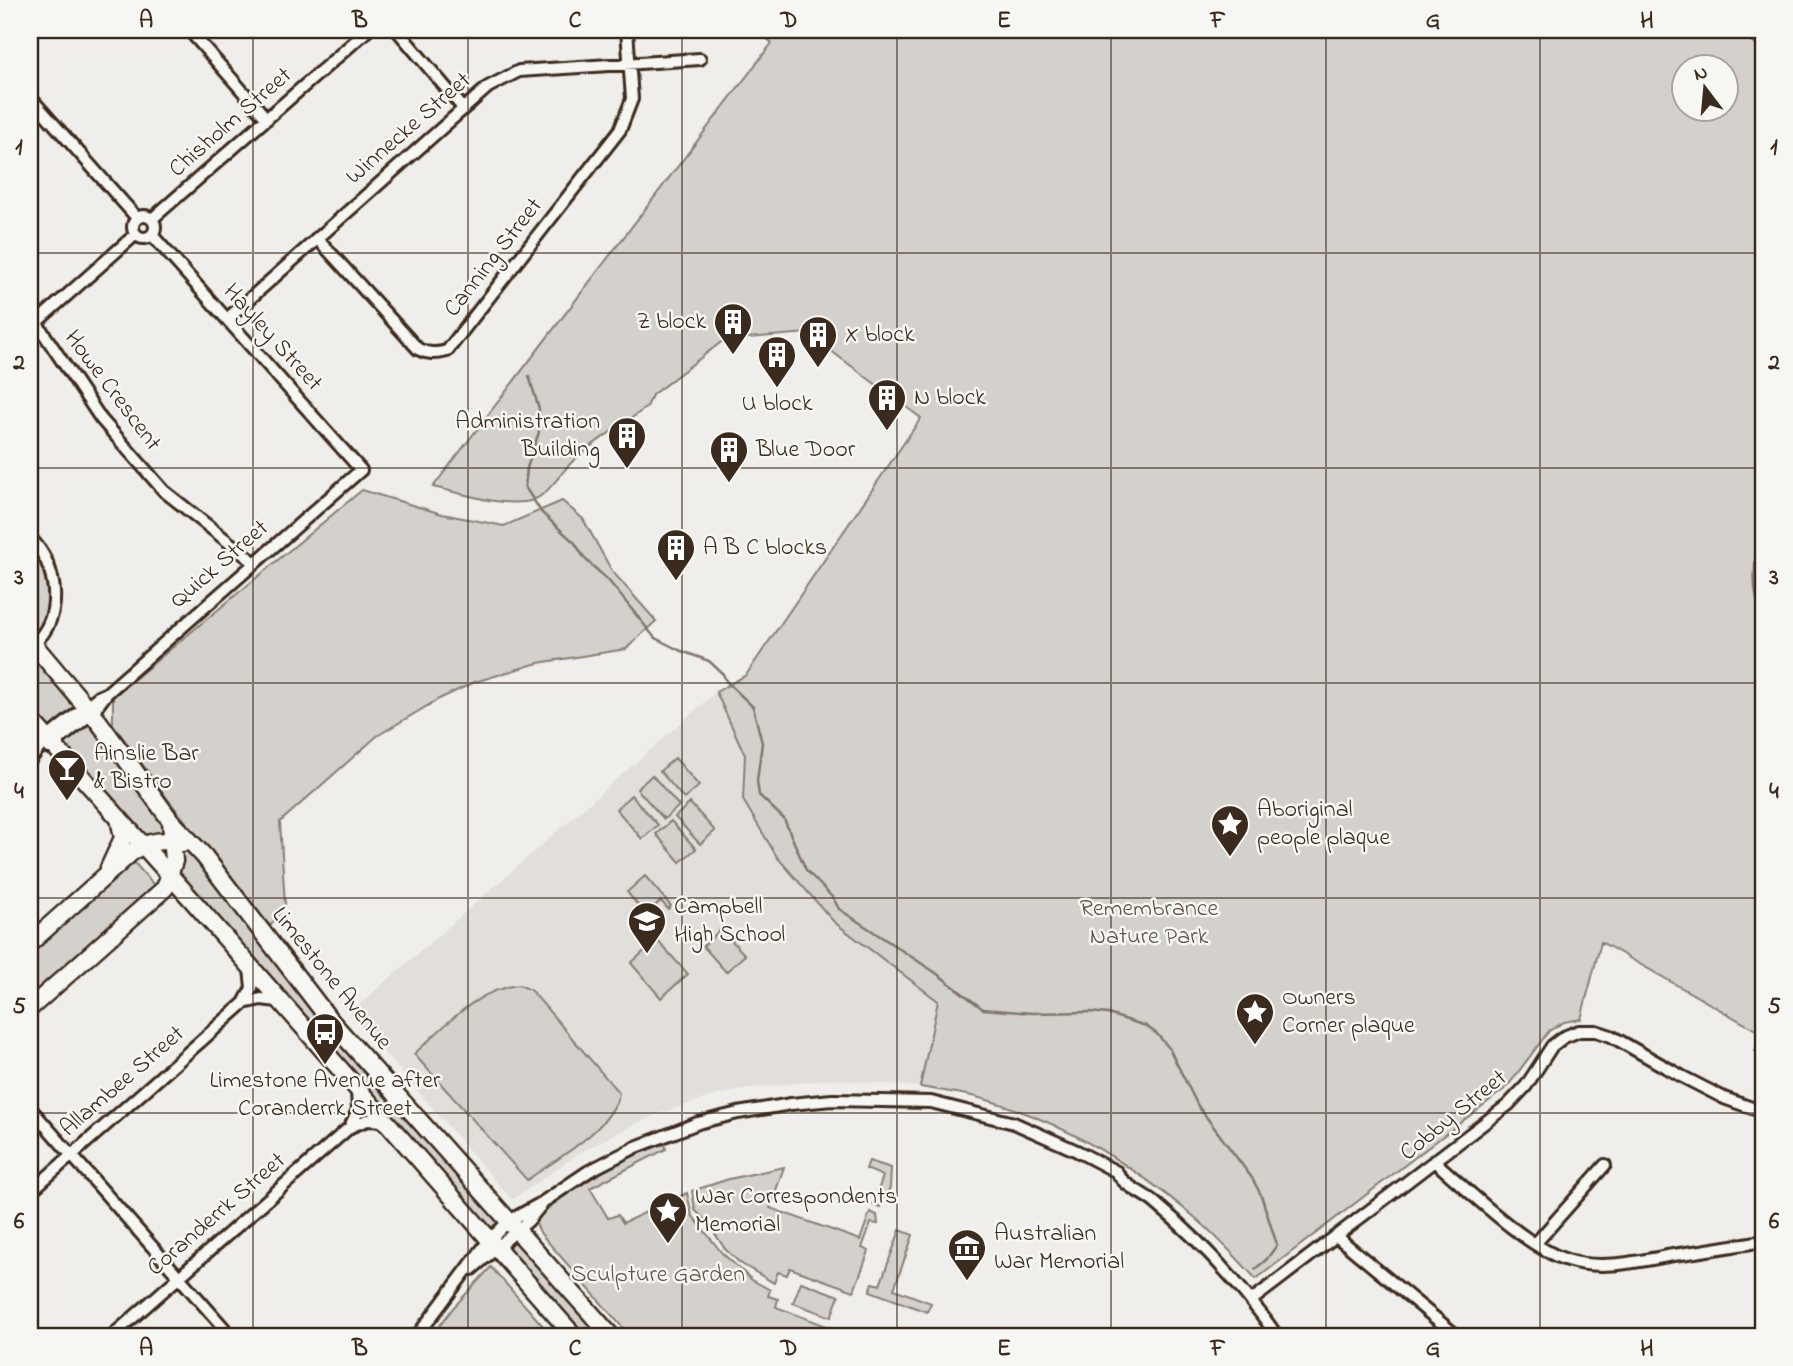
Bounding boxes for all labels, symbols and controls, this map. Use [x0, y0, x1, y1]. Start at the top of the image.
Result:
text: A [139, 5, 153, 38]
text: B [351, 5, 368, 38]
text: C [569, 5, 582, 38]
text: D [780, 5, 797, 38]
text: E [997, 5, 1011, 38]
text: F [1210, 5, 1226, 38]
text: G [1426, 5, 1440, 38]
text: H [1640, 5, 1654, 38]
north arrow [1671, 52, 1741, 122]
street label: Chisholm Street [162, 59, 300, 187]
text: N [1691, 59, 1711, 89]
street label: Winnecke Street [338, 64, 480, 194]
text: 1 [15, 132, 23, 165]
text: 1 [1770, 132, 1778, 165]
street label: Canning Street [436, 191, 552, 325]
street label: Hayley Street [213, 276, 330, 400]
building icon: Z block [712, 301, 754, 356]
place label: Z block [637, 305, 706, 340]
building icon: X block [797, 314, 839, 369]
place label: X block [845, 318, 915, 353]
street label: Howe Crescent [55, 323, 169, 459]
building icon: U block [756, 334, 798, 389]
text: 2 [12, 347, 25, 380]
text: 2 [1767, 347, 1780, 380]
building icon: N block [866, 377, 908, 432]
place label: N block [914, 381, 986, 416]
place label: U block [742, 387, 813, 422]
place label: Administration Building [455, 405, 600, 468]
building icon: Administration Building [606, 415, 648, 470]
building icon: Blue Door [708, 429, 750, 484]
place label: Blue Door [755, 433, 856, 468]
street label: Quick Street [163, 512, 277, 618]
building icon: A B C blocks [655, 527, 697, 582]
place label: A B C blocks [703, 531, 827, 566]
text: 3 [13, 562, 24, 595]
text: 3 [1768, 562, 1779, 595]
place label: Ainslie Bar & Bistro [94, 737, 199, 800]
bar icon: Ainslie Bar & Bistro [46, 747, 88, 802]
text: 4 [14, 776, 24, 809]
text: 4 [1769, 776, 1779, 809]
place label: Aboriginal people plaque [1257, 793, 1390, 856]
place icon: Aboriginal people plaque [1209, 803, 1251, 858]
place label: Campbell High School [674, 890, 785, 953]
park label: Remembrance Nature Park [1080, 892, 1218, 955]
street label: Limestone Avenue [262, 900, 400, 1058]
school or university icon: Campbell High School [626, 900, 668, 955]
place label: Owners Corner plaque [1282, 981, 1415, 1044]
text: 5 [12, 991, 26, 1024]
place icon: Owners Corner plaque [1234, 991, 1276, 1046]
text: 5 [1767, 991, 1781, 1024]
bus stop icon: Limestone Avenue after Coranderrk Street [304, 1011, 346, 1066]
street label: Allambee Street [53, 1018, 193, 1146]
street label: Cobby Street [1393, 1062, 1516, 1171]
place label: Limestone Avenue after Coranderrk Street [209, 1064, 441, 1127]
street label: Coranderrk Street [140, 1145, 294, 1285]
place label: War Correspondents Memorial [695, 1180, 897, 1243]
place icon: War Correspondents Memorial [647, 1190, 689, 1245]
text: 6 [14, 1206, 25, 1239]
text: 6 [1769, 1206, 1780, 1239]
place label: Australian War Memorial [994, 1217, 1124, 1280]
museum icon: Australian War Memorial [946, 1227, 988, 1282]
park label: Sculpture Garden [571, 1258, 745, 1293]
text: A [139, 1333, 153, 1366]
text: B [351, 1333, 368, 1366]
text: C [569, 1333, 582, 1366]
text: D [780, 1333, 797, 1366]
text: E [997, 1333, 1011, 1366]
text: F [1210, 1333, 1226, 1366]
text: G [1426, 1333, 1440, 1366]
text: H [1640, 1333, 1654, 1366]

